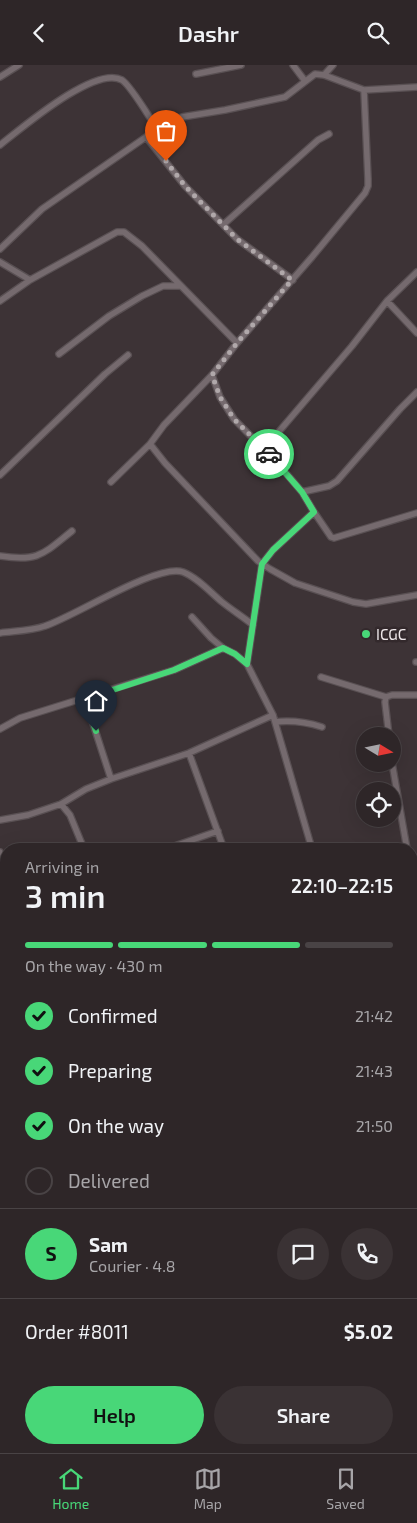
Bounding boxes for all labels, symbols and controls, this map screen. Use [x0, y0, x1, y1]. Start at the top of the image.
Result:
icon: back [25, 19, 53, 47]
icon: search [364, 19, 392, 47]
text: Dashr [178, 20, 239, 46]
pin [145, 110, 187, 161]
icon: bag [152, 117, 180, 145]
courier [244, 429, 294, 479]
icon: car [255, 440, 283, 468]
place label: ICGC [376, 625, 407, 643]
marker: ICGC [360, 628, 372, 640]
pin [75, 680, 117, 731]
icon: home [82, 687, 110, 715]
north arrow [356, 727, 401, 773]
map controls [356, 727, 401, 827]
button: locate [356, 782, 401, 827]
text: Arriving in [25, 857, 99, 876]
text: 22:10–22:15 [291, 874, 393, 897]
text: 3 min [25, 876, 106, 914]
text: On the way · 430 m [25, 956, 162, 975]
icon: check [25, 1002, 53, 1030]
text: Confirmed [68, 1004, 158, 1027]
text: 21:42 [355, 1006, 393, 1025]
icon: check [25, 1057, 53, 1085]
text: Preparing [68, 1059, 152, 1082]
text: 21:43 [355, 1061, 393, 1080]
icon: check [25, 1112, 53, 1140]
text: On the way [68, 1114, 164, 1137]
text: 21:50 [356, 1116, 393, 1135]
text: Delivered [68, 1169, 150, 1192]
button: chat [277, 1228, 329, 1280]
button: phone [341, 1228, 393, 1280]
text: Sam [89, 1233, 128, 1256]
text: S [45, 1242, 57, 1265]
text: Courier · 4.8 [89, 1256, 176, 1275]
text: Order #8011 [25, 1320, 129, 1343]
text: $5.02 [344, 1320, 393, 1343]
button: Help [25, 1386, 204, 1444]
button: Share [214, 1386, 393, 1444]
tab: Home [52, 1465, 89, 1512]
tab: Map [194, 1465, 222, 1512]
tab: Saved [326, 1465, 365, 1512]

